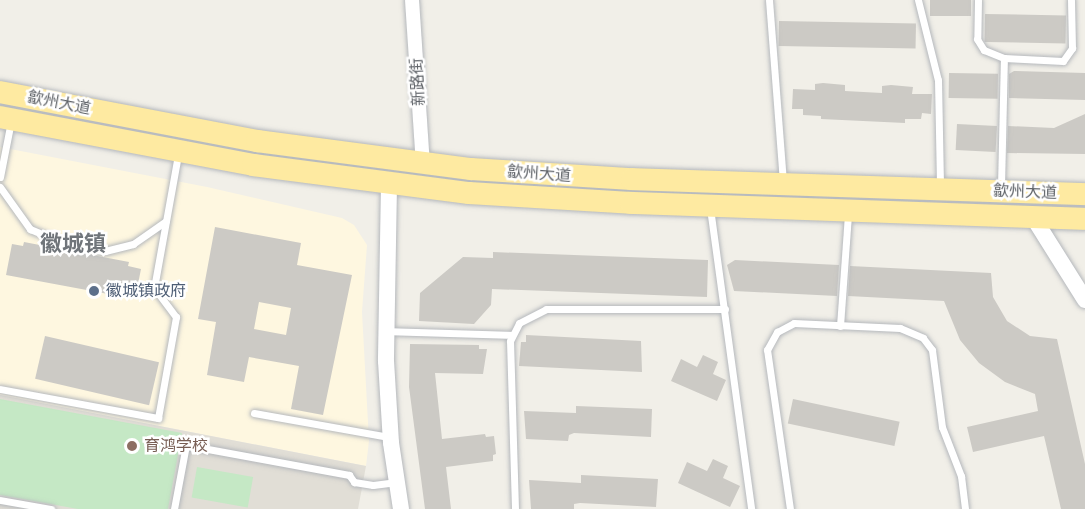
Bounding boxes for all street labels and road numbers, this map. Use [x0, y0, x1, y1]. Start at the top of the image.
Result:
street label: 新路街 [407, 58, 429, 106]
street label: 歙州大道 [26, 87, 92, 119]
street label: 歙州大道 [506, 162, 572, 186]
street label: 歙州大道 [993, 181, 1057, 203]

